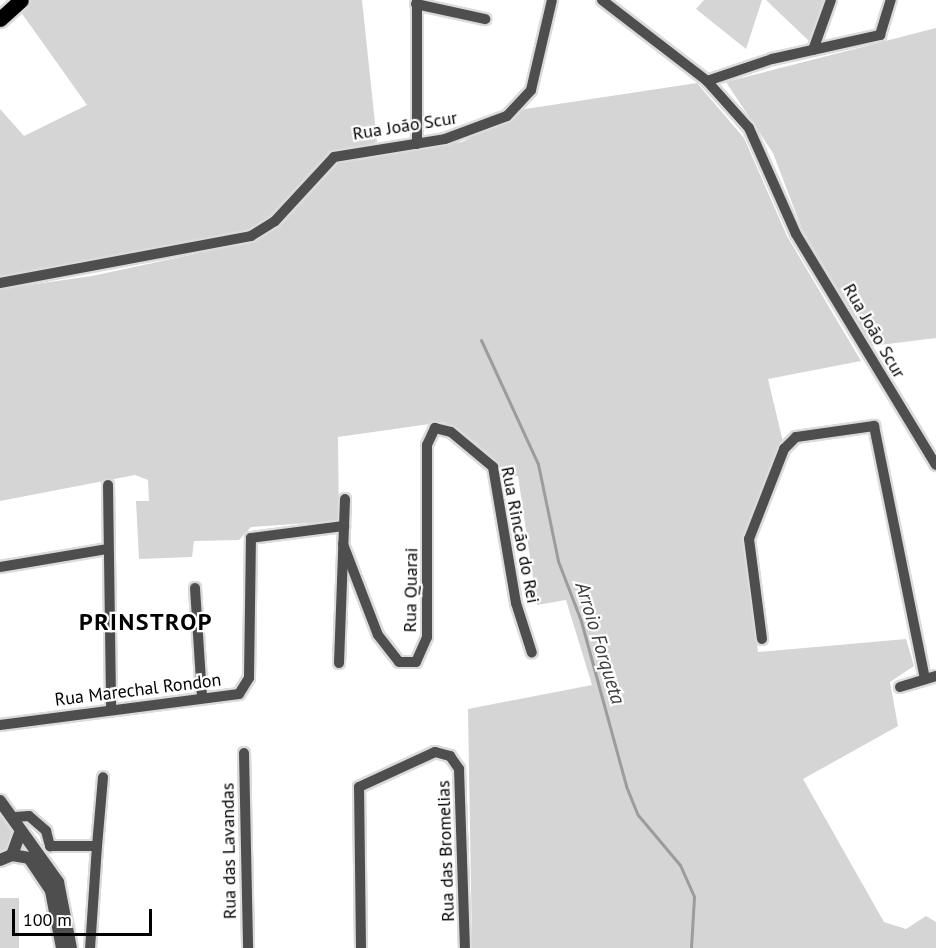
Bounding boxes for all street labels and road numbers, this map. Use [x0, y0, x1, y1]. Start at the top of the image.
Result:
street label: Rua João Scur [351, 107, 459, 145]
street label: Rua João Scur [838, 280, 910, 382]
street label: Rua Rincão do Rei [496, 465, 544, 605]
street label: Rua Quarai [399, 547, 423, 633]
street label: Rua Marechal Rondon [53, 669, 223, 711]
street label: Rua das Bromelias [433, 780, 459, 922]
street label: Rua das Lavandas [217, 783, 241, 919]

